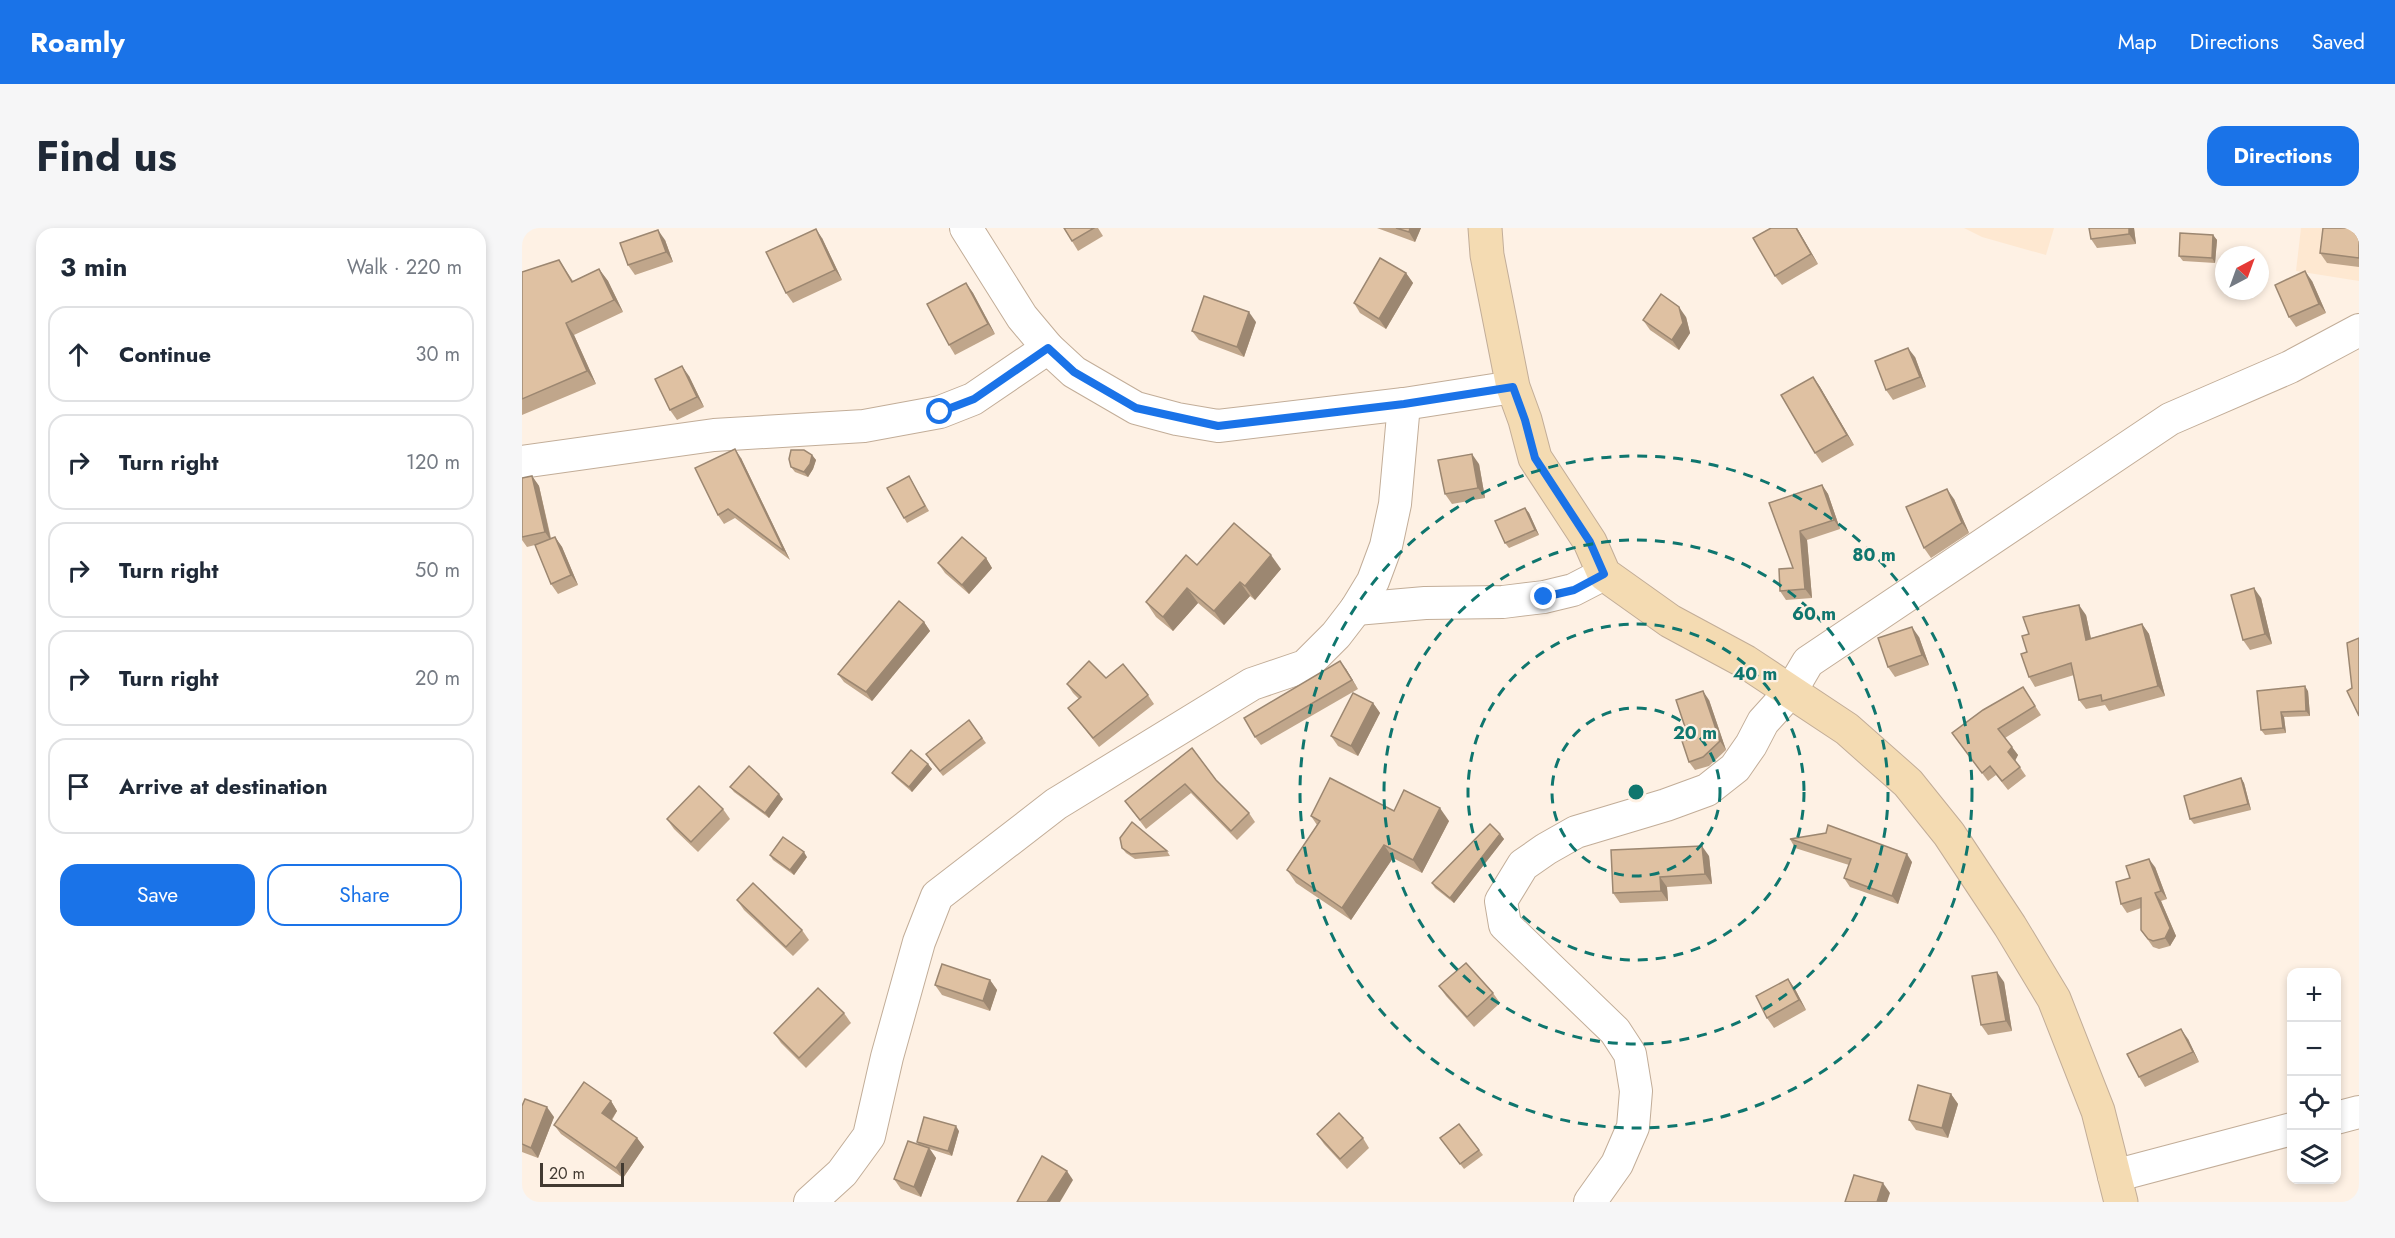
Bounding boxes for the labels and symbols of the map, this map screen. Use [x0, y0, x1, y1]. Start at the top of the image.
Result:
north arrow [2215, 246, 2269, 300]
route start [926, 398, 952, 424]
text: 80 m [1852, 542, 1896, 568]
route end [1530, 583, 1556, 609]
text: 60 m [1792, 601, 1836, 627]
text: 40 m [1733, 661, 1777, 687]
text: 20 m [1673, 720, 1717, 746]
centre of rings [1626, 782, 1646, 802]
scale bar [540, 1160, 624, 1188]

